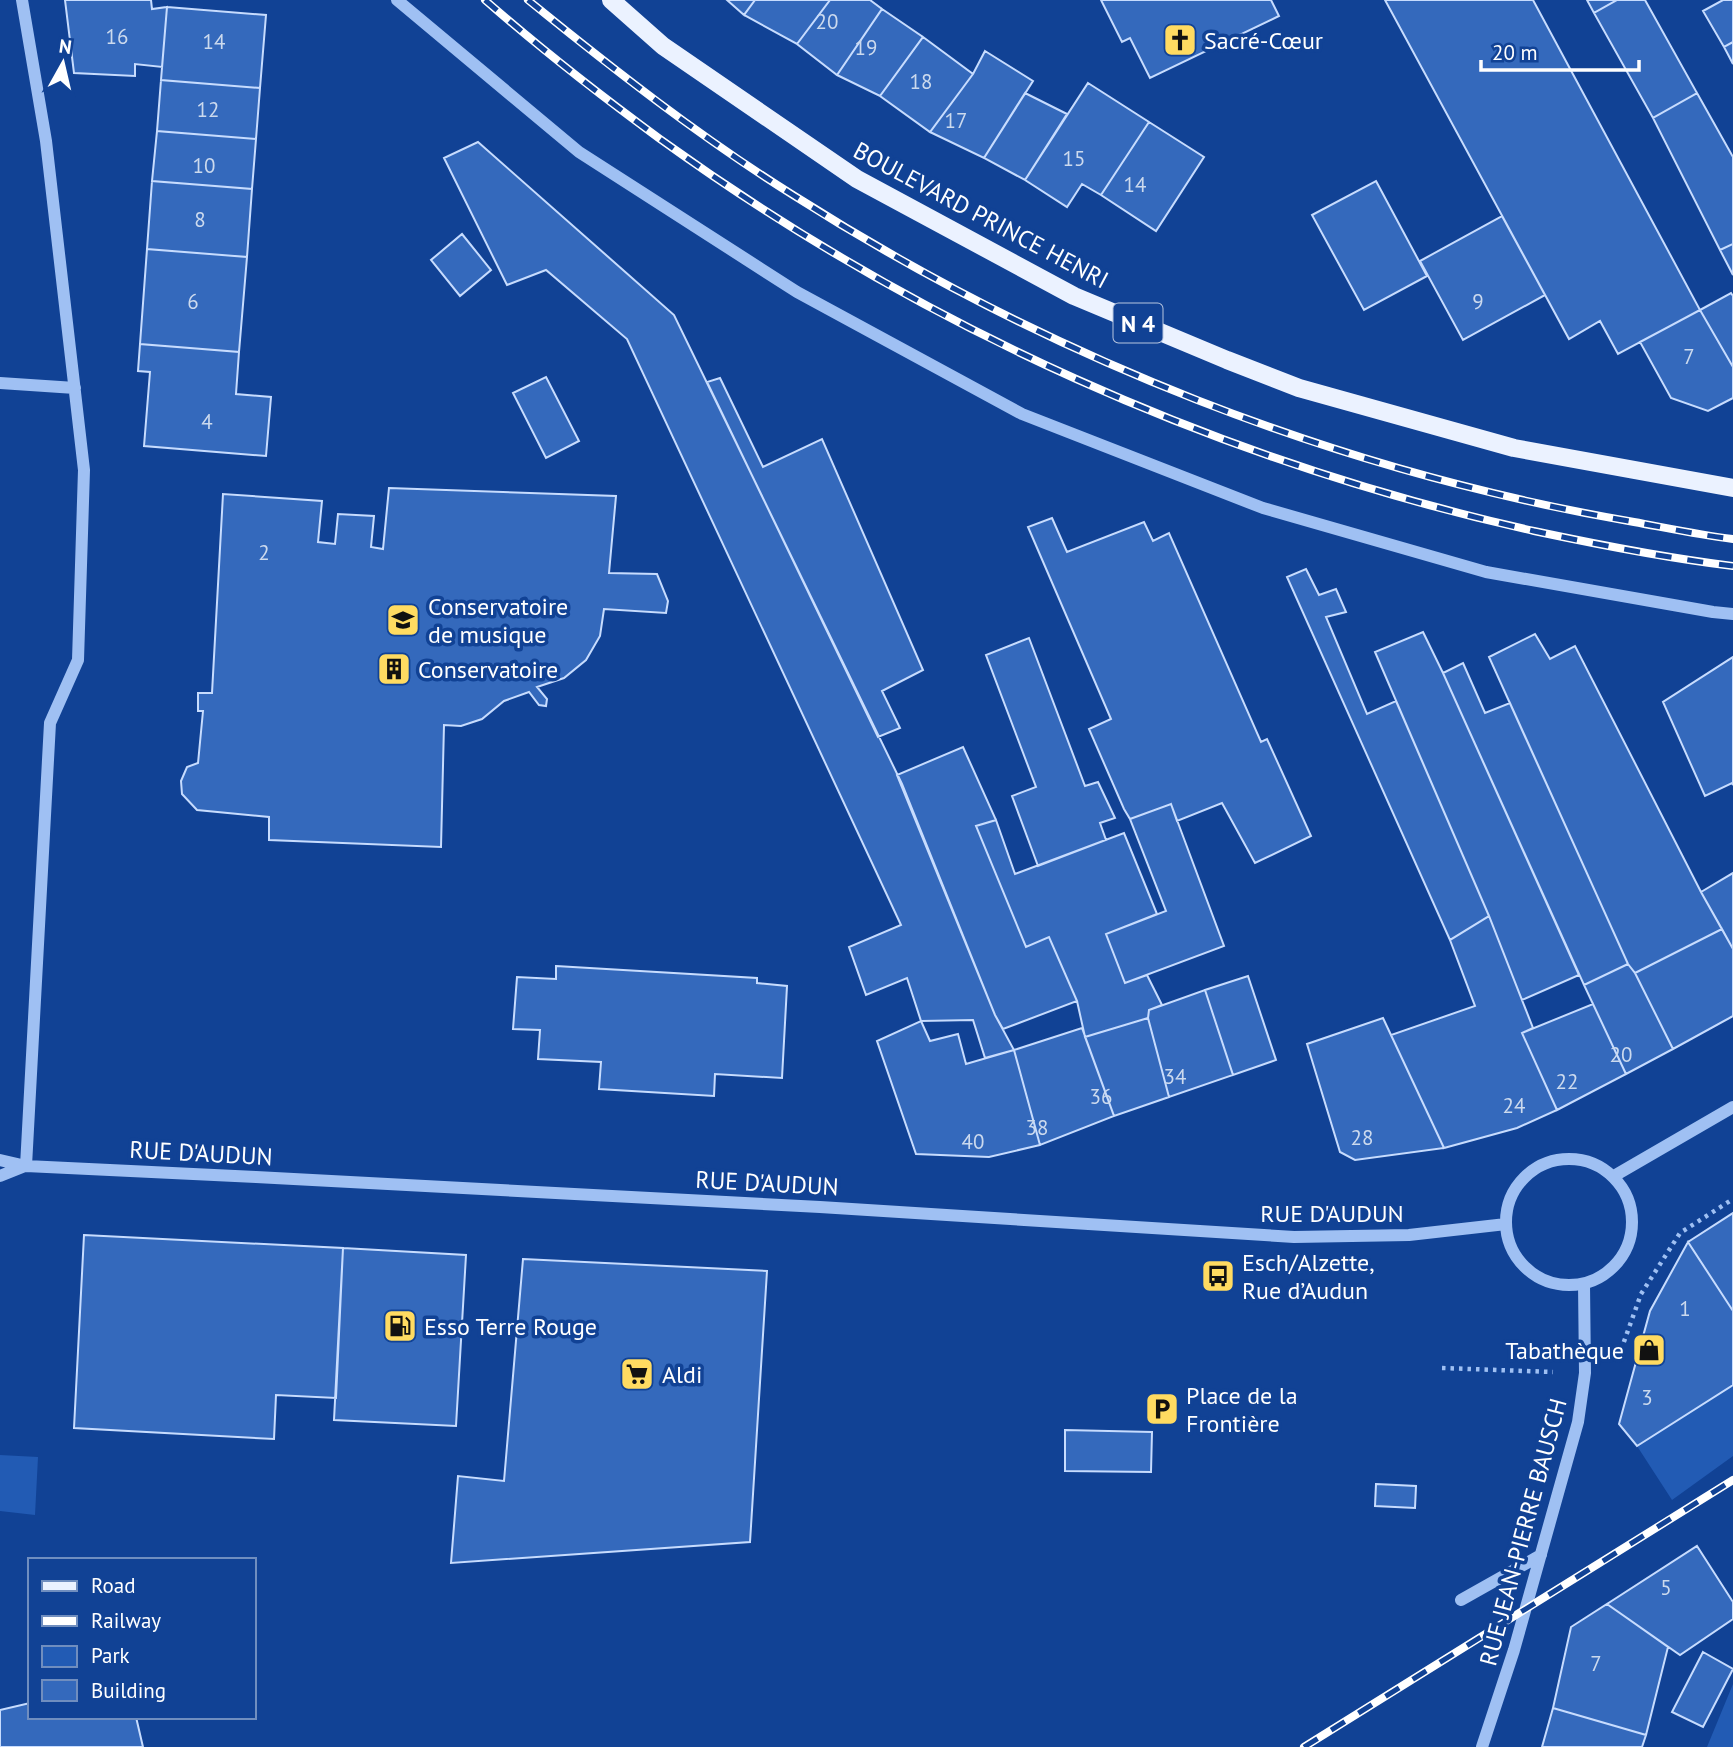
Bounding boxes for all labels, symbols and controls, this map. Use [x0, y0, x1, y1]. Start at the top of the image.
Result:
house number: 20 [816, 8, 838, 35]
church icon: Sacré-Cœur [1161, 21, 1199, 59]
house number: 16 [106, 23, 128, 50]
place label: Sacré-Cœur [1204, 25, 1323, 56]
north arrow [28, 28, 98, 98]
house number: 14 [203, 28, 225, 55]
scale bar [1481, 28, 1638, 72]
text: N [58, 33, 73, 59]
house number: 19 [855, 34, 877, 61]
text: 20 m [1492, 39, 1538, 66]
house number: 18 [910, 68, 932, 95]
house number: 12 [197, 96, 219, 123]
house number: 17 [945, 107, 967, 134]
street label: BOULEVARD PRINCE HENRI [848, 135, 1114, 295]
house number: 15 [1063, 145, 1085, 172]
house number: 10 [193, 152, 215, 179]
house number: 14 [1124, 171, 1146, 198]
house number: 8 [194, 206, 206, 233]
house number: 6 [187, 288, 199, 315]
house number: 9 [1472, 288, 1484, 315]
road number: N 4 [1114, 304, 1162, 342]
house number: 7 [1683, 343, 1695, 370]
house number: 4 [201, 408, 213, 435]
house number: 2 [258, 539, 270, 566]
place label: Conservatoire de musique [428, 591, 568, 650]
school or university icon: Conservatoire de musique [384, 601, 422, 639]
building icon: Conservatoire [375, 650, 413, 688]
place label: Conservatoire [418, 654, 558, 685]
house number: 20 [1610, 1041, 1632, 1068]
house number: 34 [1164, 1063, 1186, 1090]
house number: 22 [1556, 1068, 1578, 1095]
house number: 36 [1090, 1083, 1112, 1110]
house number: 24 [1503, 1092, 1525, 1119]
house number: 38 [1026, 1114, 1048, 1141]
house number: 28 [1351, 1124, 1373, 1151]
house number: 40 [962, 1128, 984, 1155]
street label: RUE D'AUDUN [129, 1134, 273, 1172]
street label: RUE D'AUDUN [695, 1164, 839, 1202]
street label: RUE D'AUDUN [1260, 1198, 1404, 1229]
place label: Esch/Alzette, Rue d’Audun [1242, 1247, 1375, 1306]
bus stop icon: Esch/Alzette, Rue d’Audun [1199, 1257, 1237, 1295]
house number: 1 [1679, 1295, 1691, 1322]
fuel station icon: Esso Terre Rouge [381, 1307, 419, 1345]
place label: Esso Terre Rouge [424, 1311, 597, 1342]
shop icon: Tabathèque [1630, 1331, 1668, 1369]
place label: Tabathèque [1505, 1335, 1624, 1366]
supermarket icon: Aldi [618, 1355, 656, 1393]
place label: Aldi [662, 1359, 702, 1390]
place label: Place de la Frontière [1186, 1380, 1298, 1439]
house number: 3 [1641, 1384, 1653, 1411]
parking icon: Place de la Frontière [1143, 1390, 1181, 1428]
street label: RUE JEAN-PIERRE BAUSCH [1472, 1395, 1574, 1669]
legend [28, 1558, 256, 1719]
text: Road [91, 1572, 135, 1599]
house number: 5 [1660, 1574, 1672, 1601]
text: Railway [91, 1607, 161, 1634]
text: Park [91, 1642, 130, 1669]
house number: 7 [1590, 1650, 1602, 1677]
text: Building [91, 1677, 166, 1704]

